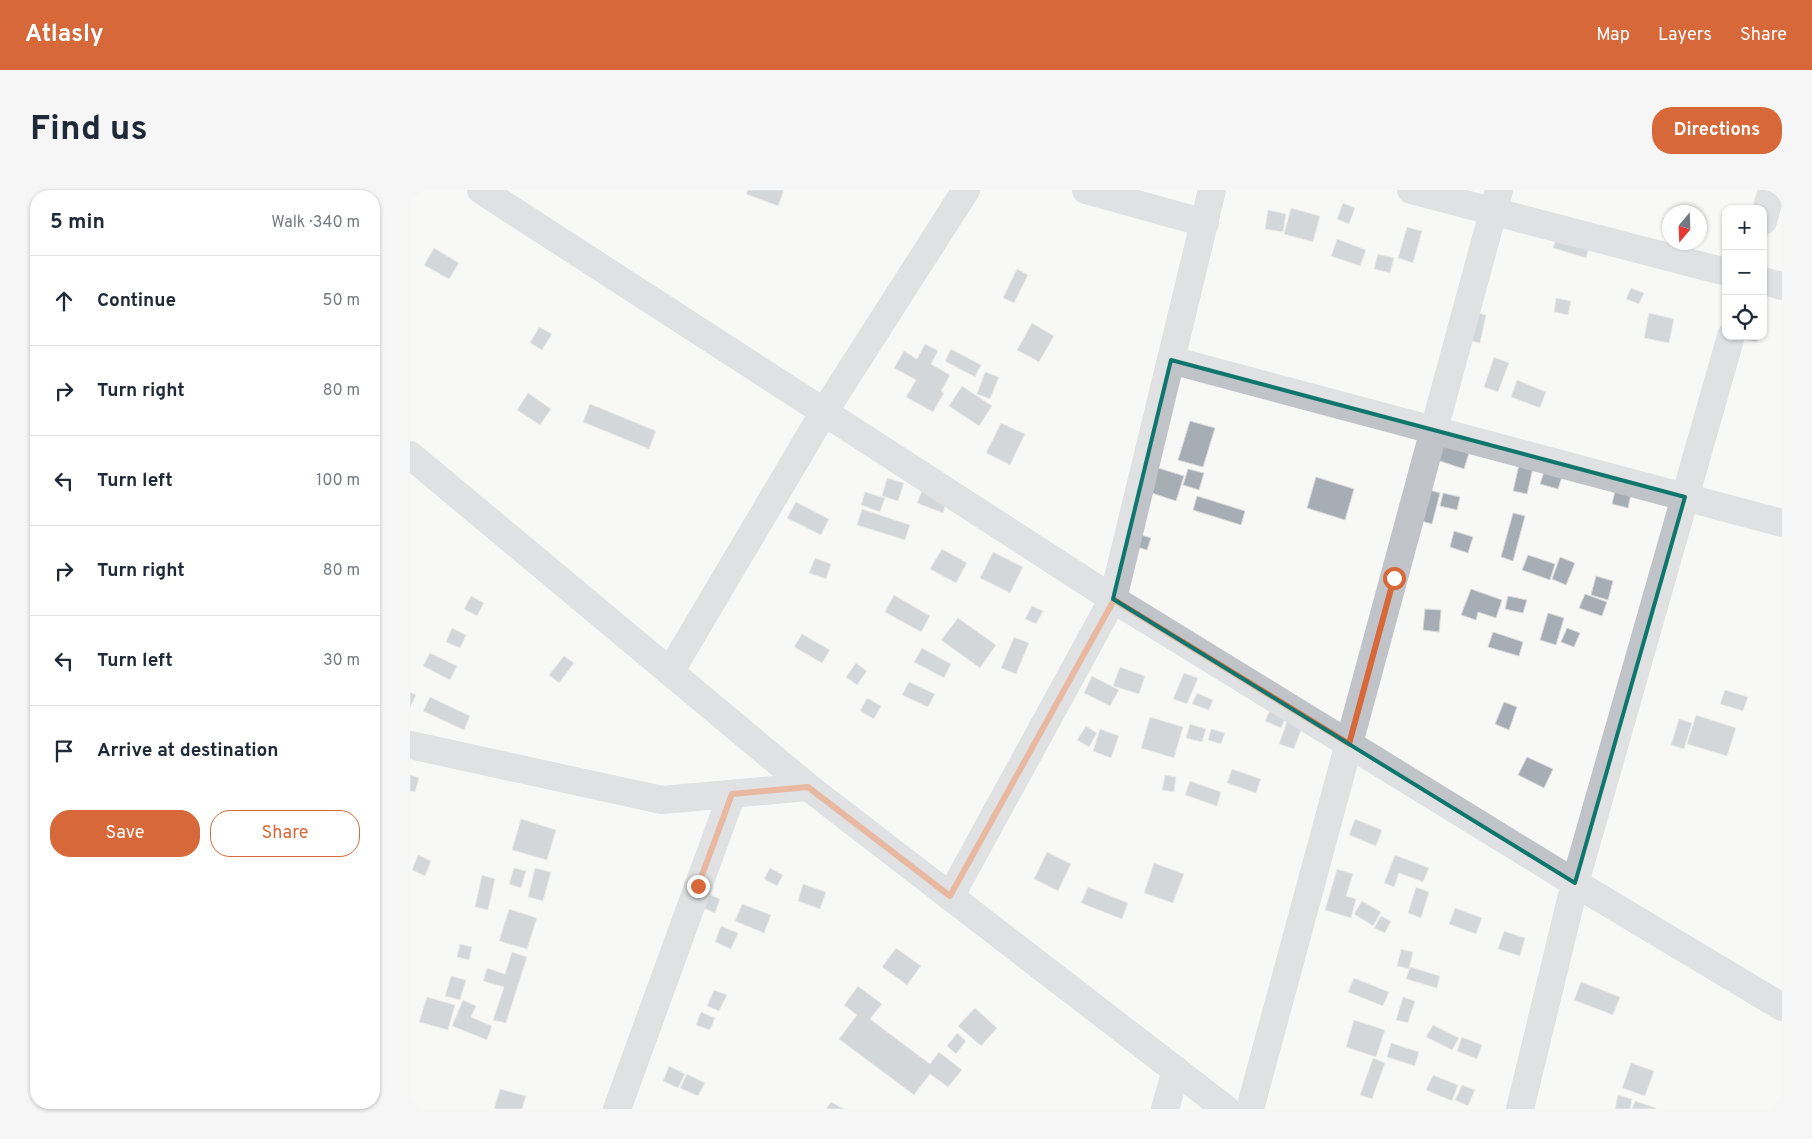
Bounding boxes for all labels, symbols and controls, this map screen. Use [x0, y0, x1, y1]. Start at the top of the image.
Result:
text: Atlasly [25, 20, 104, 50]
text: Map [1596, 24, 1630, 47]
text: Layers [1658, 24, 1712, 47]
text: Share [1740, 24, 1787, 47]
button: Directions [1652, 107, 1782, 154]
text: Find us [30, 108, 148, 152]
north arrow [1662, 205, 1707, 250]
map controls [1722, 205, 1767, 340]
button: + [1722, 205, 1767, 250]
text: 5 min [50, 209, 105, 236]
text: Walk · 340 m [271, 213, 360, 233]
button: − [1722, 250, 1767, 295]
icon: ahead [50, 287, 78, 315]
text: Continue [97, 289, 176, 313]
text: 50 m [323, 291, 360, 311]
button: locate [1722, 295, 1767, 340]
icon: right [50, 377, 78, 405]
text: Turn right [97, 379, 185, 403]
text: 80 m [323, 381, 360, 401]
icon: left [50, 467, 78, 495]
text: Turn left [97, 469, 173, 493]
text: 100 m [316, 471, 360, 491]
icon: right [50, 557, 78, 585]
text: Turn right [97, 559, 185, 583]
text: 80 m [323, 561, 360, 581]
route start [1383, 567, 1406, 590]
icon: left [50, 647, 78, 675]
text: Turn left [97, 649, 173, 673]
text: 30 m [323, 651, 360, 671]
icon: arrive [50, 737, 78, 765]
text: Arrive at destination [97, 739, 278, 763]
button: Save [50, 810, 200, 857]
button: Share [210, 810, 360, 857]
route end [687, 875, 710, 898]

